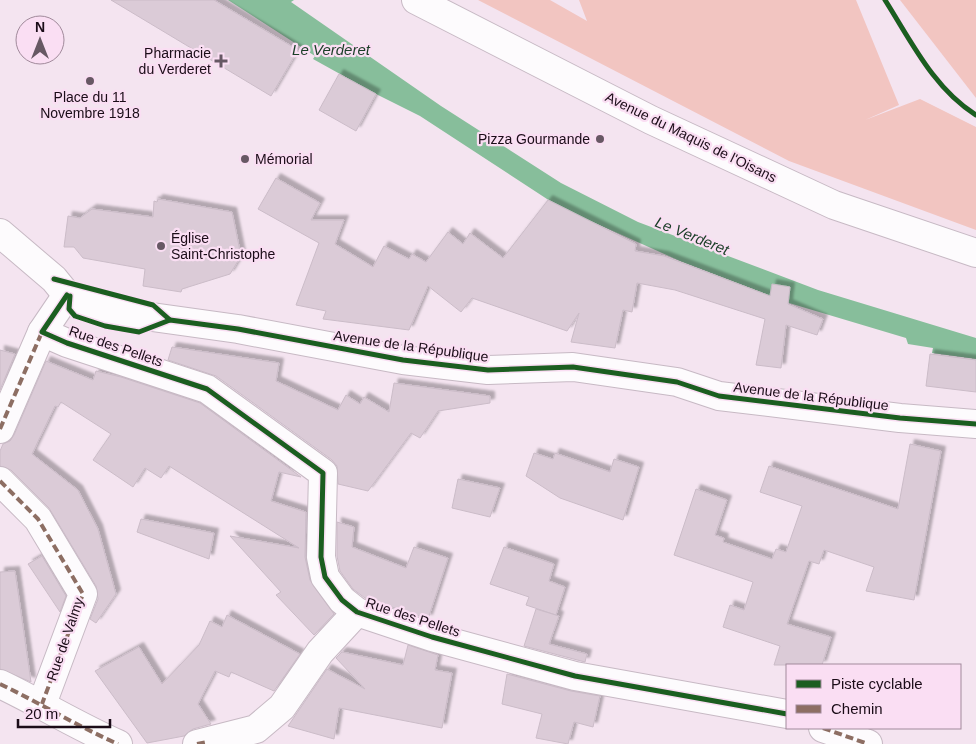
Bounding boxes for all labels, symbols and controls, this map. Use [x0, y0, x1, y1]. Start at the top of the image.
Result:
north arrow [15, 15, 65, 65]
text: N [35, 19, 45, 35]
water label: Le Verderet [292, 41, 371, 58]
place label: Pharmacie du Verderet [139, 45, 211, 77]
marker: Pharmacie du Verderet [215, 55, 227, 67]
marker: Place du 11 Novembre 1918 [84, 75, 96, 87]
place label: Place du 11 Novembre 1918 [40, 89, 140, 121]
street label: Avenue du Maquis de l'Oisans [603, 89, 779, 185]
place label: Pizza Gourmande [478, 131, 590, 147]
marker: Pizza Gourmande [594, 133, 606, 145]
place label: Mémorial [255, 151, 313, 167]
marker: Mémorial [239, 153, 251, 165]
water label: Le Verderet [653, 213, 732, 258]
place label: Église Saint-Christophe [171, 230, 275, 262]
marker: Église Saint-Christophe [155, 240, 167, 252]
street label: Rue des Pellets [67, 322, 165, 370]
street label: Avenue de la République [333, 327, 490, 365]
street label: Avenue de la République [733, 379, 890, 413]
street label: Rue des Pellets [364, 594, 462, 640]
street label: Rue de Valmy [43, 595, 87, 683]
legend [786, 664, 961, 729]
text: Piste cyclable [831, 675, 923, 692]
scale bar [18, 696, 110, 728]
text: Chemin [831, 700, 883, 717]
text: 20 m [25, 705, 58, 722]

